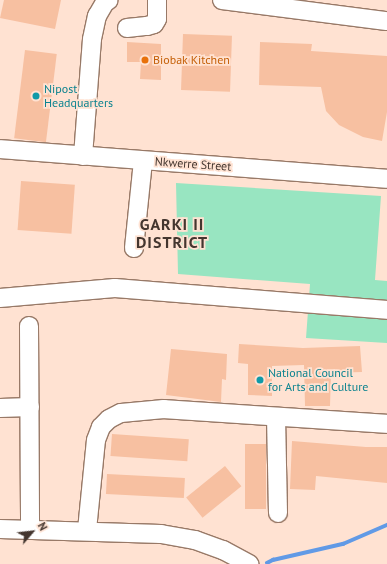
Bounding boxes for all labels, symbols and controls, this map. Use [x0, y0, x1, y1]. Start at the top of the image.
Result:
place label: Biobak Kitchen [153, 53, 230, 67]
marker: Biobak Kitchen [140, 55, 150, 65]
place label: Nipost Headquarters [44, 82, 113, 110]
marker: Nipost Headquarters [31, 91, 41, 101]
street label: Nkwerre Street [154, 154, 232, 174]
district label: GARKI II DISTRICT [136, 214, 208, 252]
place label: National Council for Arts and Culture [268, 366, 369, 394]
marker: National Council for Arts and Culture [255, 375, 265, 385]
north arrow [12, 512, 52, 552]
text: N [35, 520, 50, 533]

